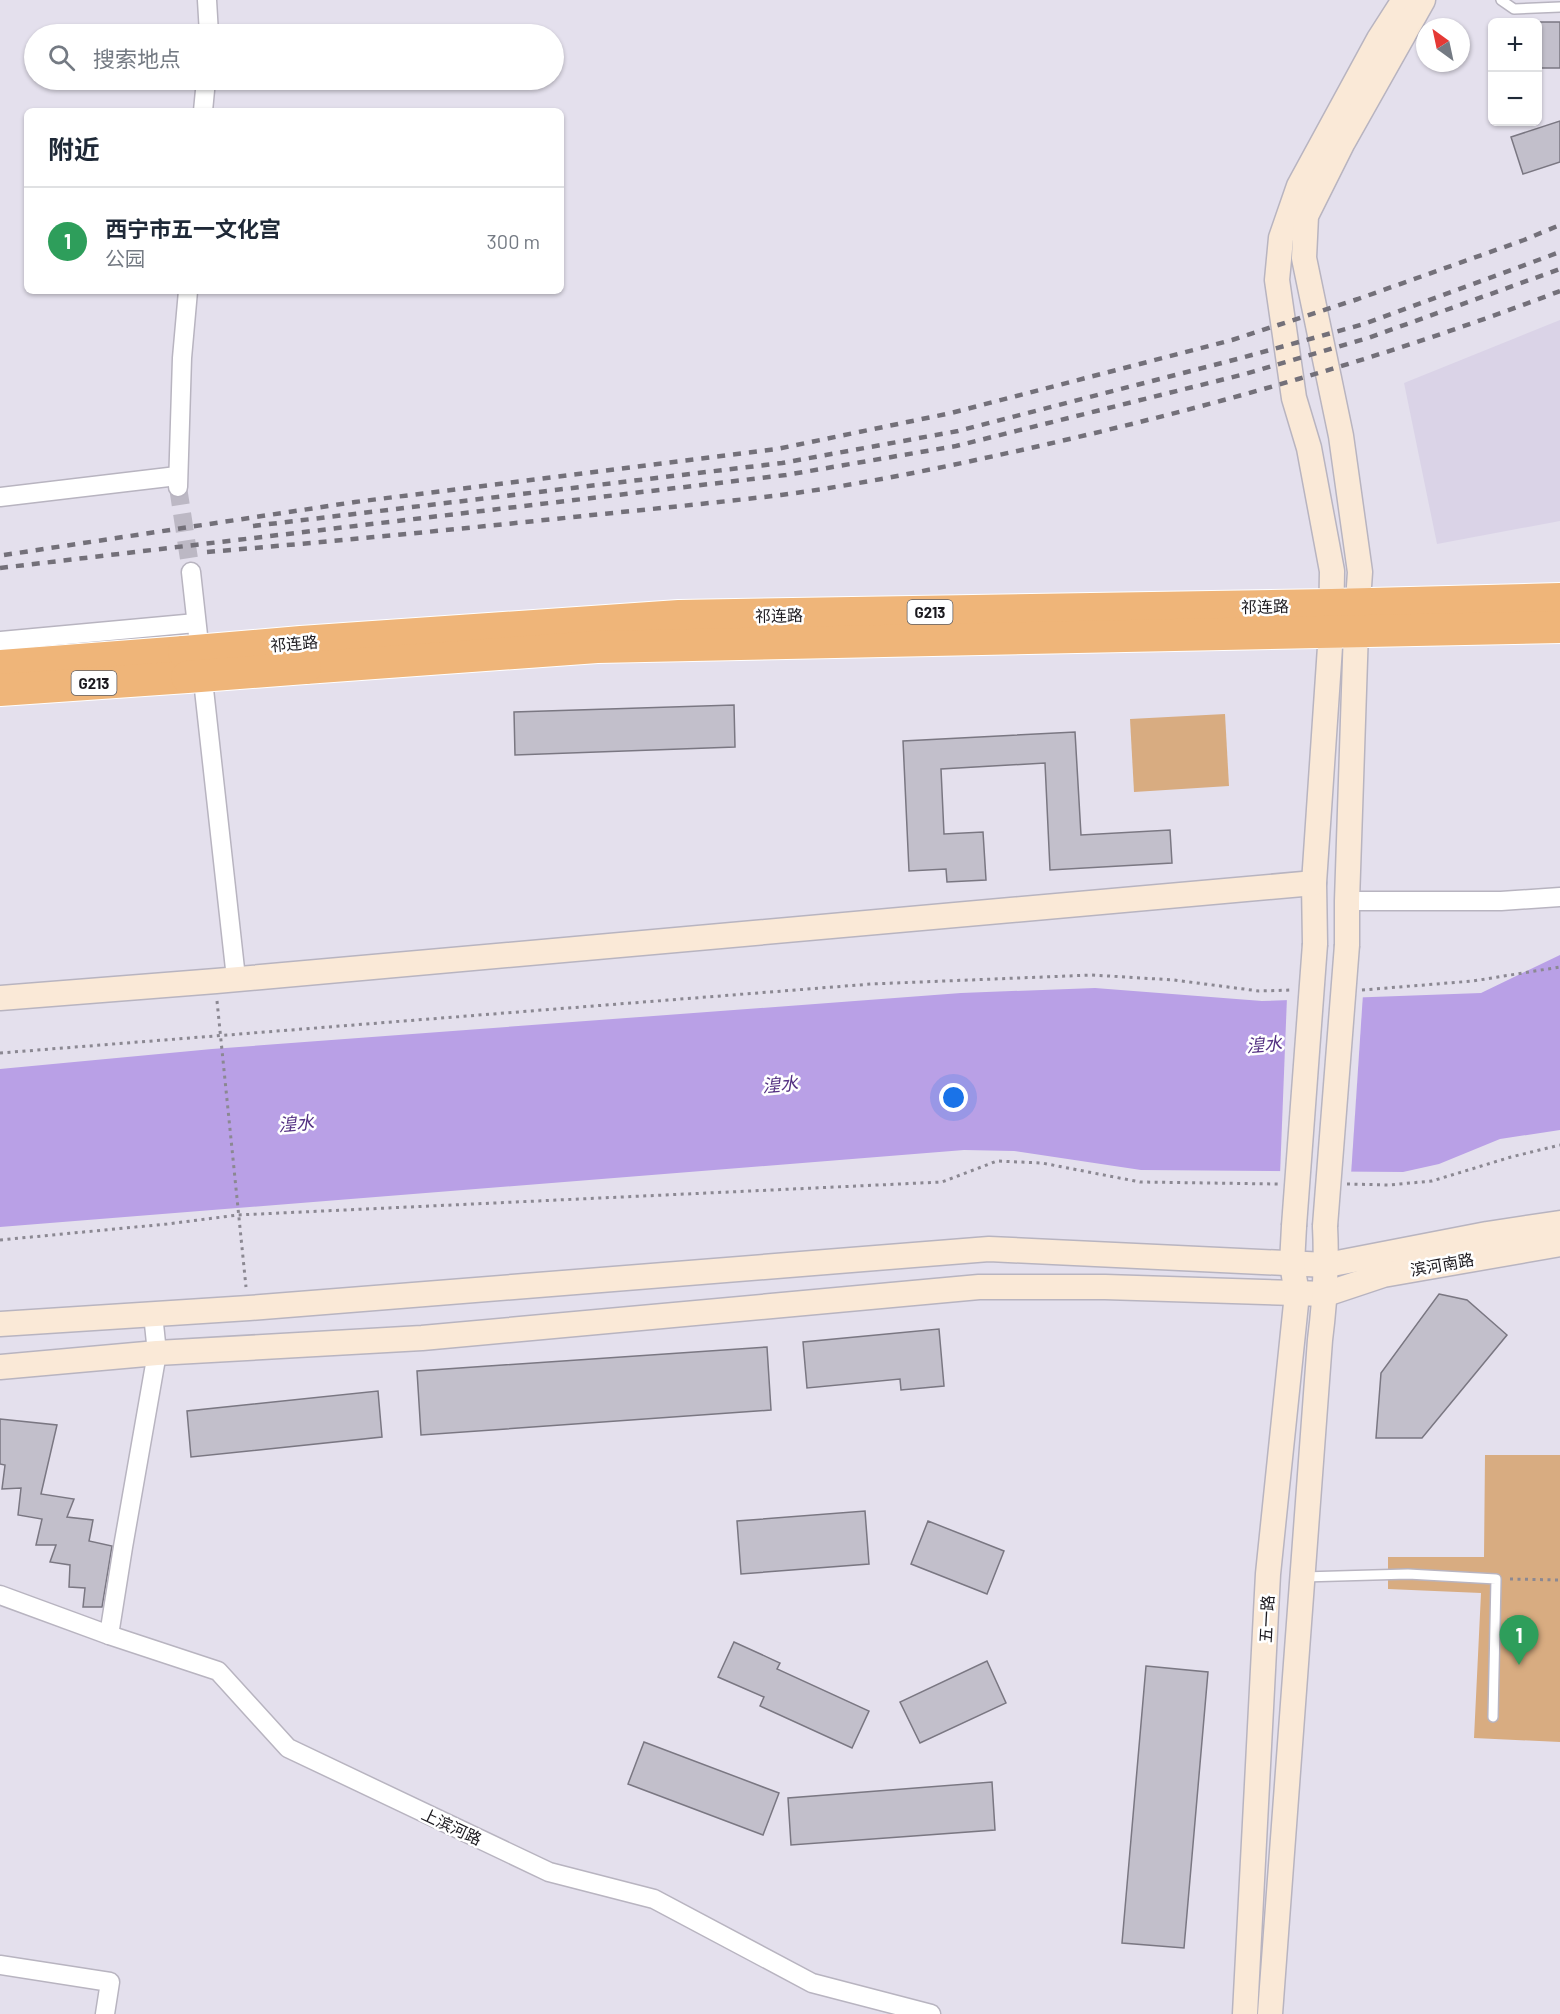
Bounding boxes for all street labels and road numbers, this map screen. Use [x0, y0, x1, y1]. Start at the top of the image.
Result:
street label: 祁连路 [1241, 596, 1289, 616]
road number: G213 [908, 600, 952, 624]
street label: 祁连路 [755, 605, 803, 625]
street label: 祁连路 [269, 631, 319, 655]
road number: G213 [72, 671, 116, 695]
street label: 滨河南路 [1409, 1249, 1475, 1279]
street label: 五一路 [1255, 1595, 1277, 1643]
street label: 上滨河路 [419, 1804, 485, 1848]

